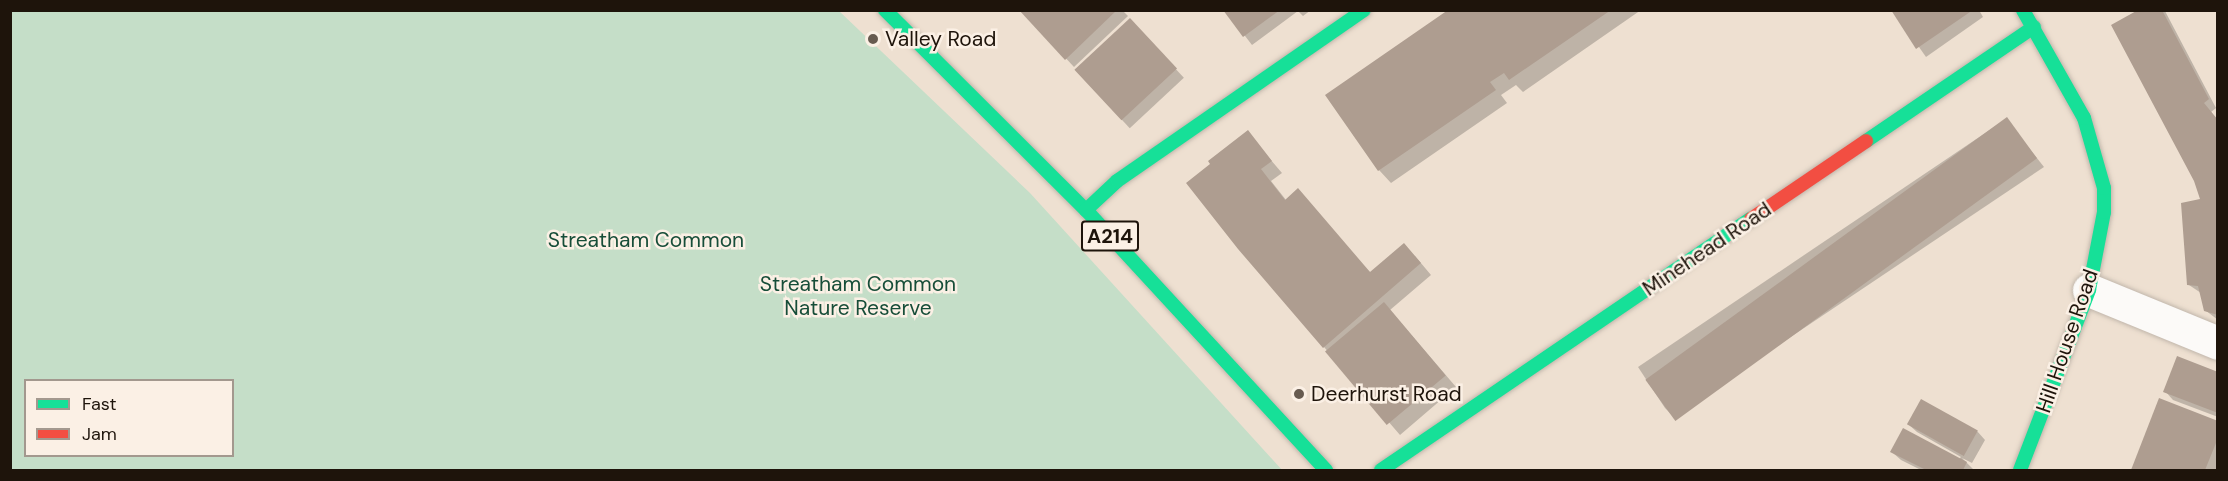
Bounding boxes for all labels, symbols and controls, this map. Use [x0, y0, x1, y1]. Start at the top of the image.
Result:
place label: Valley Road [885, 26, 996, 52]
marker: Valley Road [866, 32, 880, 46]
street label: Minehead Road [1638, 197, 1776, 301]
road number: A214 [1080, 219, 1140, 253]
park label: Streatham Common [548, 227, 744, 253]
street label: Hill House Road [2031, 266, 2103, 416]
park label: Streatham Common Nature Reserve [760, 271, 956, 321]
legend [24, 379, 234, 457]
place label: Deerhurst Road [1311, 381, 1462, 407]
marker: Deerhurst Road [1292, 387, 1306, 401]
text: Fast [82, 392, 117, 416]
text: Jam [82, 422, 117, 446]

